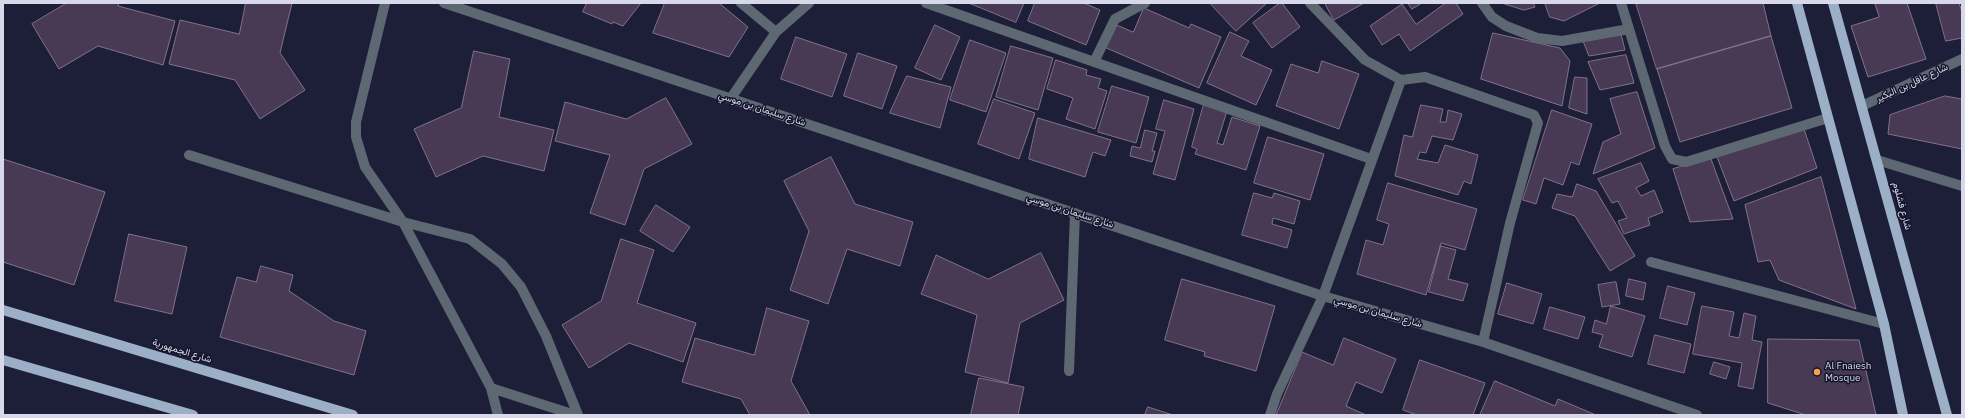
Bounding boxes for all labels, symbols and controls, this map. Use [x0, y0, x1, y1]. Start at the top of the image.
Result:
street label: شارع عاقل بن البكير [1874, 61, 1950, 105]
street label: شارع سليمان بن موسي [717, 89, 807, 129]
street label: شارع فشلوم [1890, 181, 1914, 231]
street label: شارع سليمان بن موسي [1025, 191, 1115, 231]
street label: شارع سليمان بن موسي [1332, 294, 1424, 330]
street label: شارع الجمهورية [151, 336, 213, 366]
place label: Al Fnaiesh Mosque [1825, 360, 1871, 384]
marker: Al Fnaiesh Mosque [1812, 367, 1822, 377]

